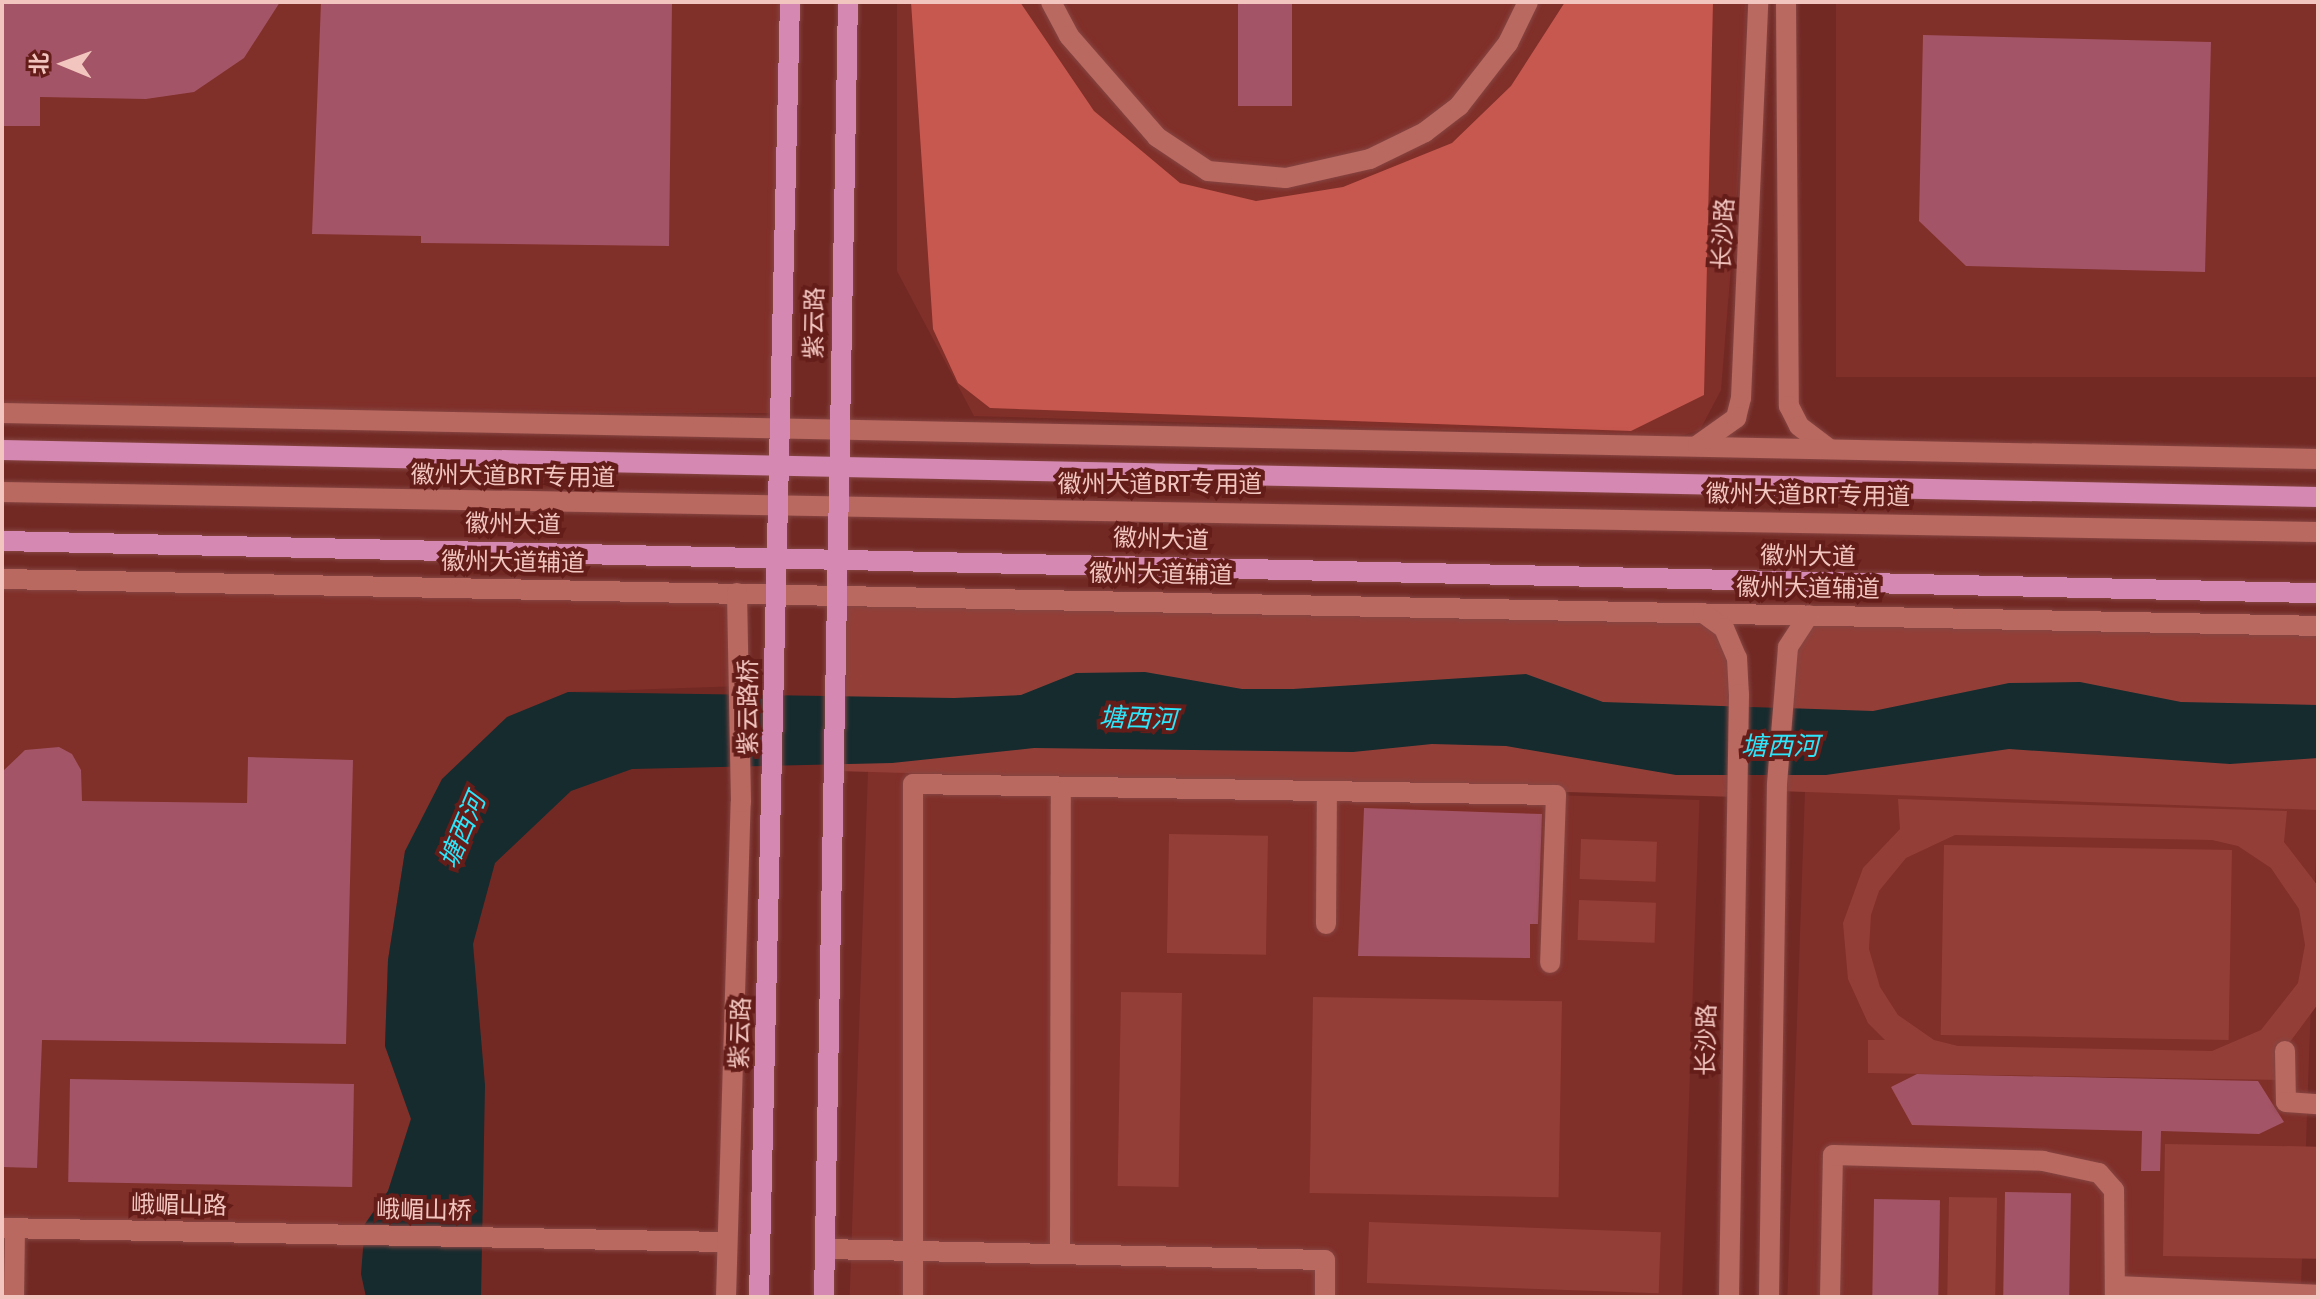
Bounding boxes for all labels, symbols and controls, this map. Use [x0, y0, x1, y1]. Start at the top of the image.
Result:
north arrow [24, 24, 104, 104]
text: 北 [26, 52, 53, 75]
street label: 长沙路 [1708, 197, 1740, 271]
street label: 紫云路 [800, 287, 830, 359]
street label: 徽州大道BRT专用道 [410, 461, 616, 493]
street label: 徽州大道BRT专用道 [1058, 471, 1262, 499]
street label: 徽州大道BRT专用道 [1705, 480, 1911, 512]
street label: 徽州大道 [465, 510, 561, 540]
street label: 徽州大道 [1113, 524, 1209, 556]
street label: 徽州大道 [1760, 542, 1856, 572]
street label: 徽州大道辅道 [441, 547, 585, 579]
street label: 徽州大道辅道 [1089, 559, 1233, 591]
street label: 徽州大道辅道 [1736, 573, 1880, 605]
street label: 紫云路桥 [735, 659, 763, 755]
water label: 塘西河 [1098, 702, 1178, 736]
water label: 塘西河 [1741, 731, 1819, 763]
water label: 塘西河 [433, 789, 493, 873]
street label: 紫云路 [725, 997, 757, 1069]
street label: 长沙路 [1692, 1004, 1722, 1076]
street label: 峨嵋山路 [131, 1191, 227, 1221]
street label: 峨嵋山桥 [376, 1196, 472, 1226]

